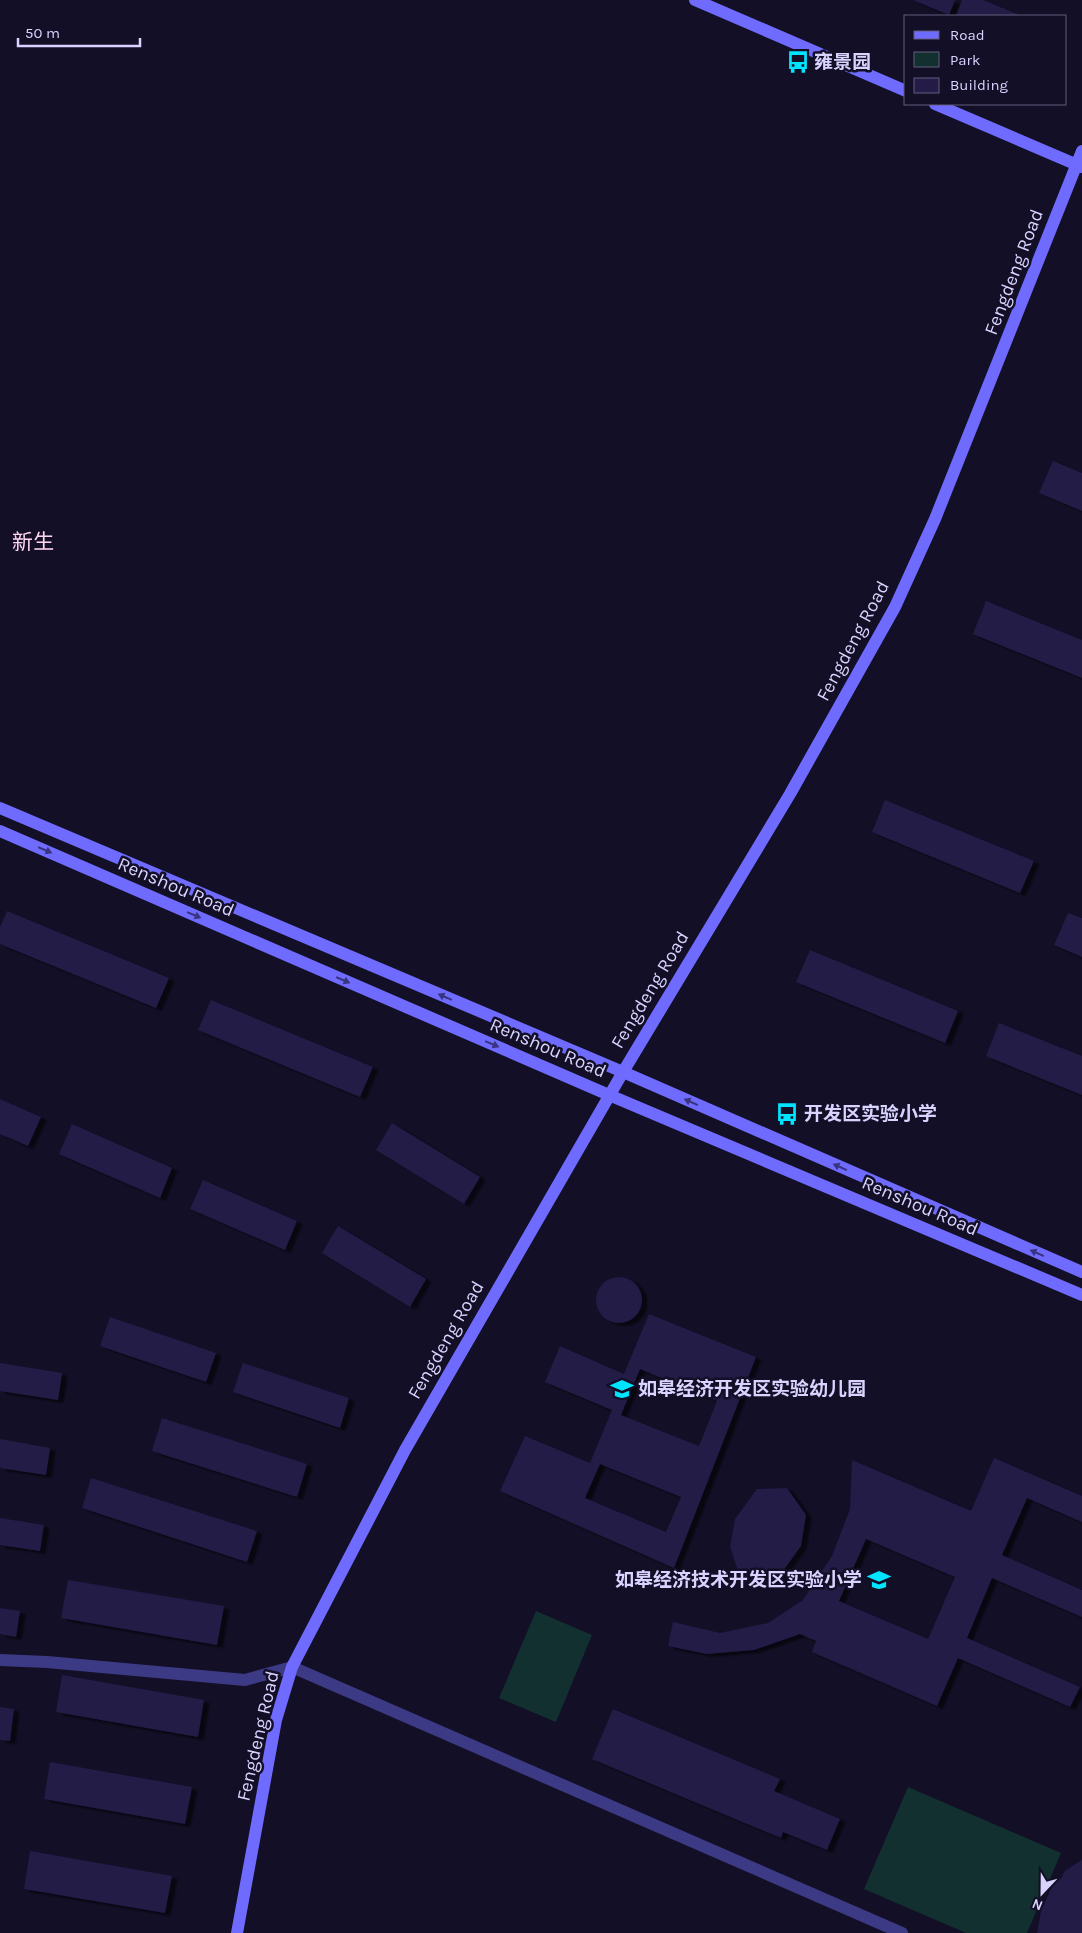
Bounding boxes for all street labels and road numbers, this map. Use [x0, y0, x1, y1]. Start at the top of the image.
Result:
street label: Fengdeng Road [980, 206, 1048, 338]
street label: Fengdeng Road [812, 577, 894, 705]
street label: Renshou Road [114, 853, 238, 921]
street label: Fengdeng Road [606, 927, 694, 1053]
street label: Renshou Road [486, 1014, 610, 1082]
street label: Renshou Road [858, 1172, 982, 1240]
street label: Fengdeng Road [403, 1277, 489, 1403]
street label: Fengdeng Road [232, 1669, 284, 1803]

